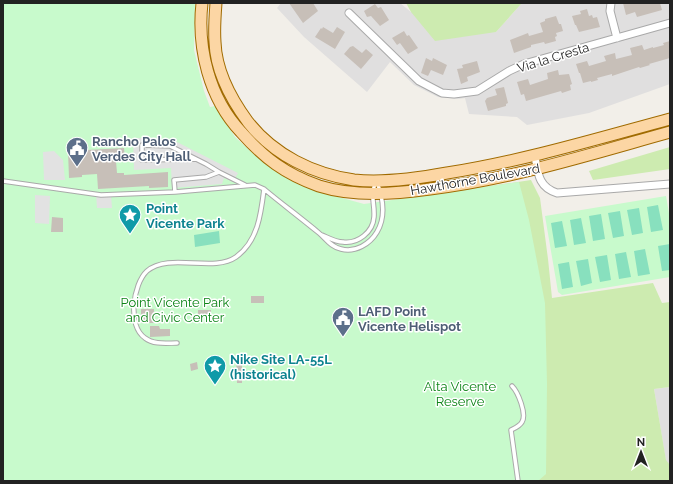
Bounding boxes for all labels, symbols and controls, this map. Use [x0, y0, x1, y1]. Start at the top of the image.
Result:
street label: Via la Cresta [515, 39, 591, 76]
place label: Rancho Palos Verdes City Hall [92, 134, 192, 164]
public building icon: Rancho Palos Verdes City Hall [64, 135, 90, 168]
street label: Hawthorne Boulevard [409, 161, 541, 198]
place label: Point Vicente Park [146, 201, 225, 231]
place icon: Point Vicente Park [117, 202, 143, 235]
park label: Point Vicente Park and Civic Center [121, 295, 230, 325]
place label: LAFD Point Vicente Helispot [358, 304, 461, 334]
public building icon: LAFD Point Vicente Helispot [330, 305, 356, 338]
place label: Nike Site LA-55L (historical) [230, 352, 332, 382]
place icon: Nike Site LA-55L (historical) [202, 353, 228, 386]
park label: Alta Vicente Reserve [424, 379, 497, 409]
north arrow [621, 432, 661, 472]
text: N [637, 436, 645, 449]

